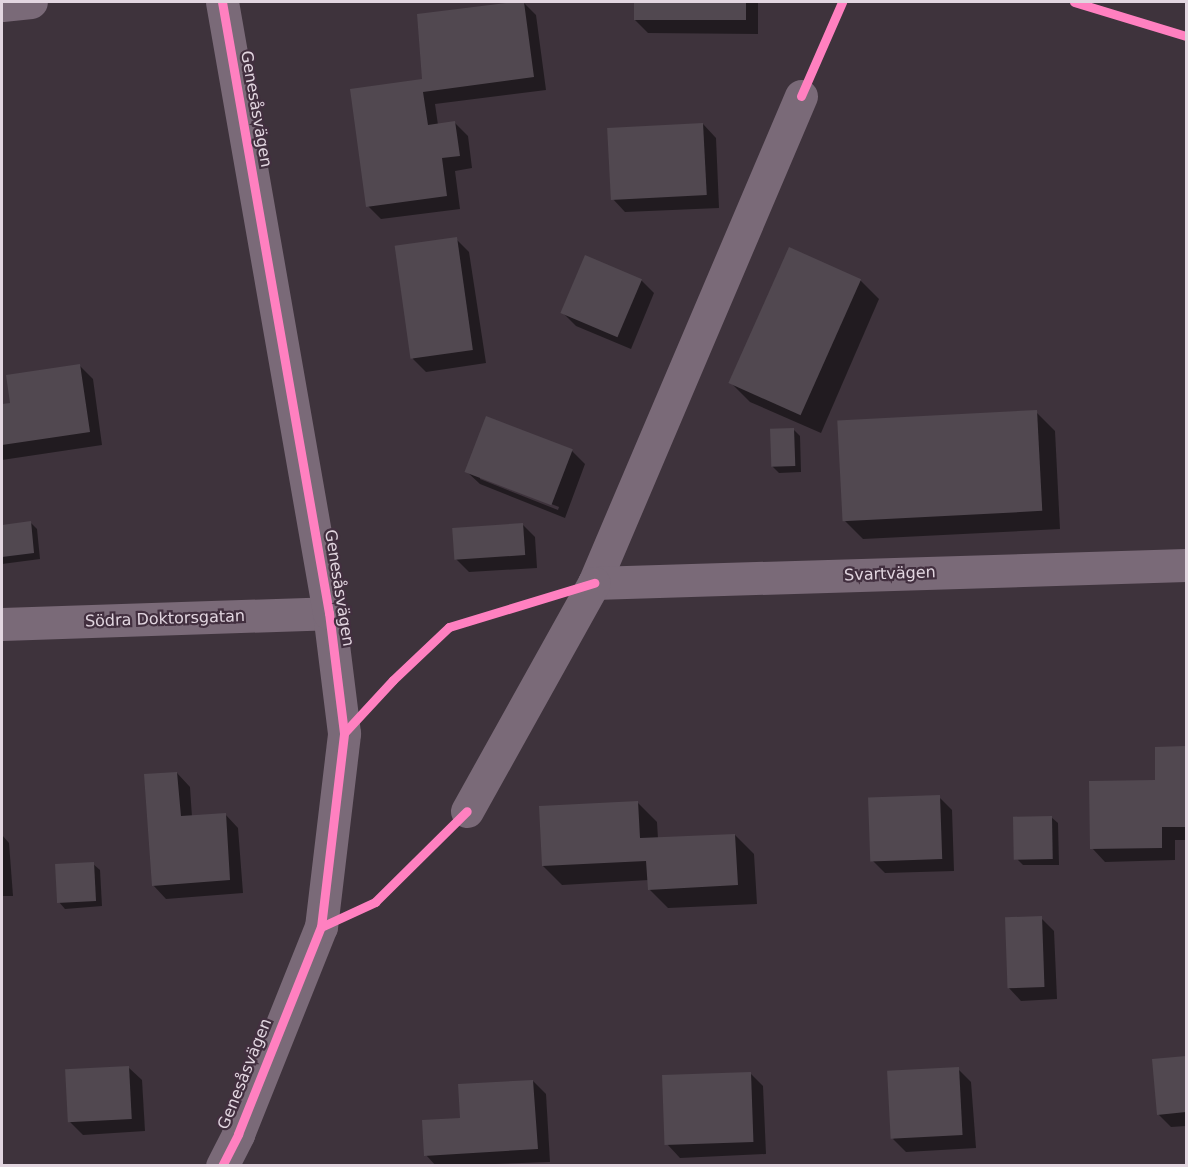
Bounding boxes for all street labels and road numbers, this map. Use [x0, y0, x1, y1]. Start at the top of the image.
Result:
street label: Genesåsvägen [236, 49, 276, 169]
street label: Genesåsvägen [320, 528, 358, 648]
street label: Svartvägen [844, 563, 936, 585]
street label: Södra Doktorsgatan [85, 607, 245, 631]
street label: Genesåsvägen [214, 1016, 276, 1132]

